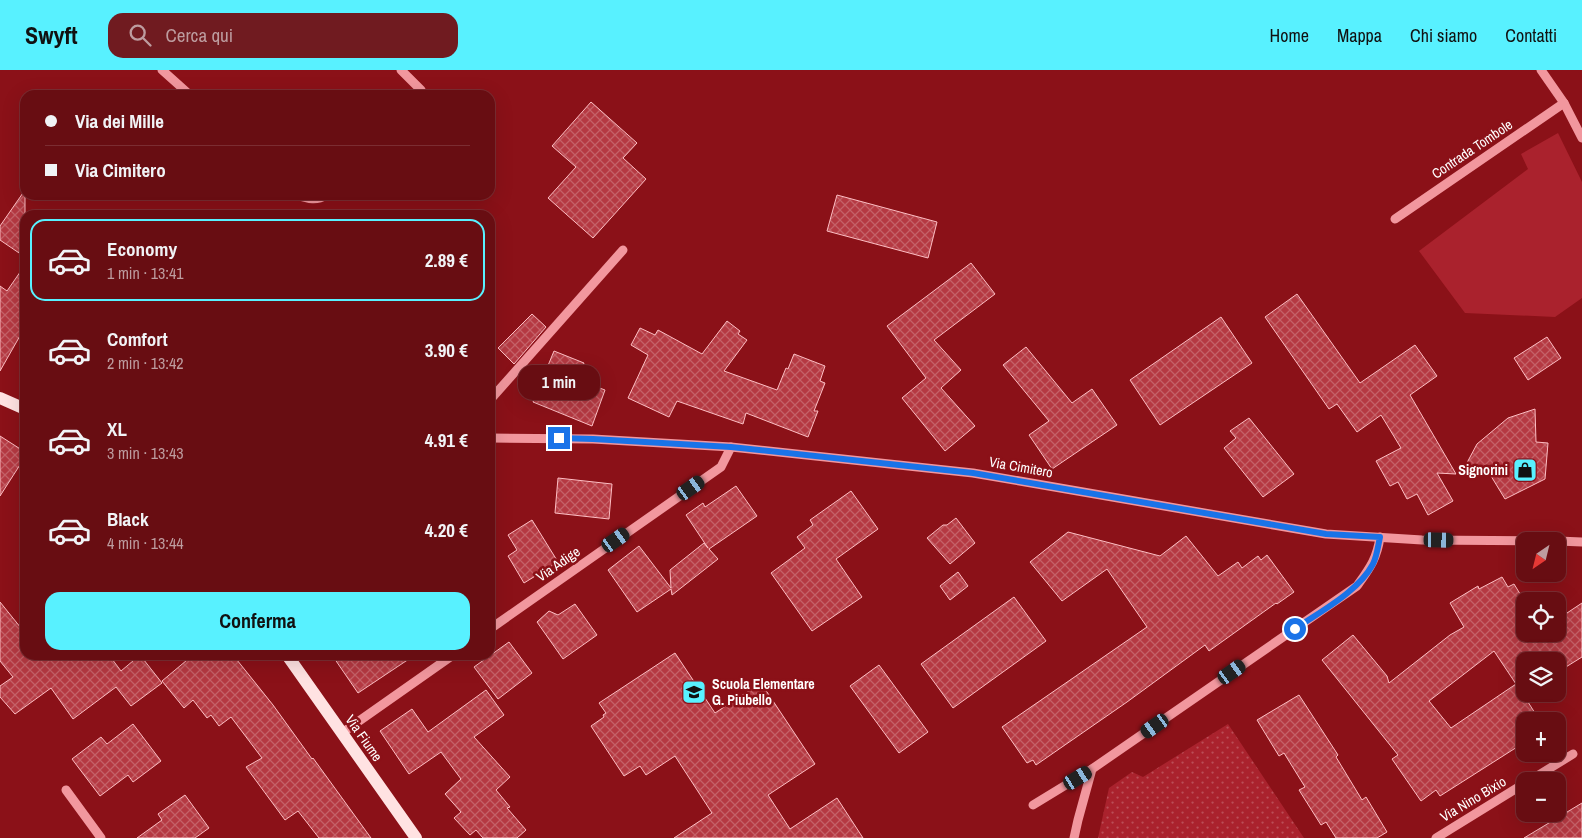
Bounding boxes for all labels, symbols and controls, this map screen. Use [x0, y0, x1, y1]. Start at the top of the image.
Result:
search box [108, 13, 458, 58]
text: Swyft [25, 19, 78, 51]
icon: search [126, 21, 154, 49]
text: Cerca qui [166, 22, 233, 48]
text: Home [1270, 23, 1309, 48]
text: Mappa [1337, 23, 1382, 48]
text: Chi siamo [1410, 23, 1477, 48]
text: Contatti [1505, 23, 1557, 48]
text: Via dei Mille [75, 108, 164, 134]
street label: Contrada Tombole [1428, 115, 1516, 183]
text: Via Cimitero [75, 157, 166, 183]
text: Economy [107, 236, 177, 262]
icon: car [47, 238, 92, 283]
text: 2.89 € [425, 247, 468, 273]
text: 1 min · 13:41 [107, 262, 184, 284]
text: Comfort [107, 326, 168, 352]
icon: car [47, 328, 92, 373]
text: 3.90 € [425, 337, 468, 363]
text: 2 min · 13:42 [107, 352, 184, 374]
callout: 1 min [518, 366, 600, 400]
text: 1 min [542, 371, 576, 393]
text: XL [107, 416, 127, 442]
icon: car [47, 418, 92, 463]
text: 4.91 € [425, 427, 468, 453]
route end [548, 427, 570, 449]
text: 3 min · 13:43 [107, 442, 184, 464]
street label: Via Cimitero [988, 453, 1054, 481]
shop icon: Signorini [1512, 457, 1538, 483]
place label: Signorini [1458, 461, 1508, 479]
car [674, 473, 707, 503]
text: Black [107, 506, 149, 532]
icon: car [47, 508, 92, 553]
text: 4.20 € [425, 517, 468, 543]
car [599, 525, 632, 555]
text: 4 min · 13:44 [107, 532, 184, 554]
car [1423, 532, 1454, 548]
north arrow [1516, 532, 1566, 582]
map controls [1516, 532, 1566, 822]
street label: Via Adige [533, 542, 583, 586]
button: Conferma [45, 592, 470, 650]
button: locate [1516, 592, 1566, 642]
route start [1284, 618, 1306, 640]
button: layers [1516, 652, 1566, 702]
car [1215, 657, 1248, 687]
place label: Scuola Elementare G. Piubello [712, 675, 815, 709]
school or university icon: Scuola Elementare G. Piubello [681, 679, 707, 705]
street label: Via Fiume [341, 711, 387, 765]
car [1138, 711, 1171, 741]
button: + [1516, 712, 1566, 762]
car [1061, 764, 1094, 792]
street label: Via Nino Bixio [1437, 772, 1509, 826]
button: − [1516, 772, 1566, 822]

